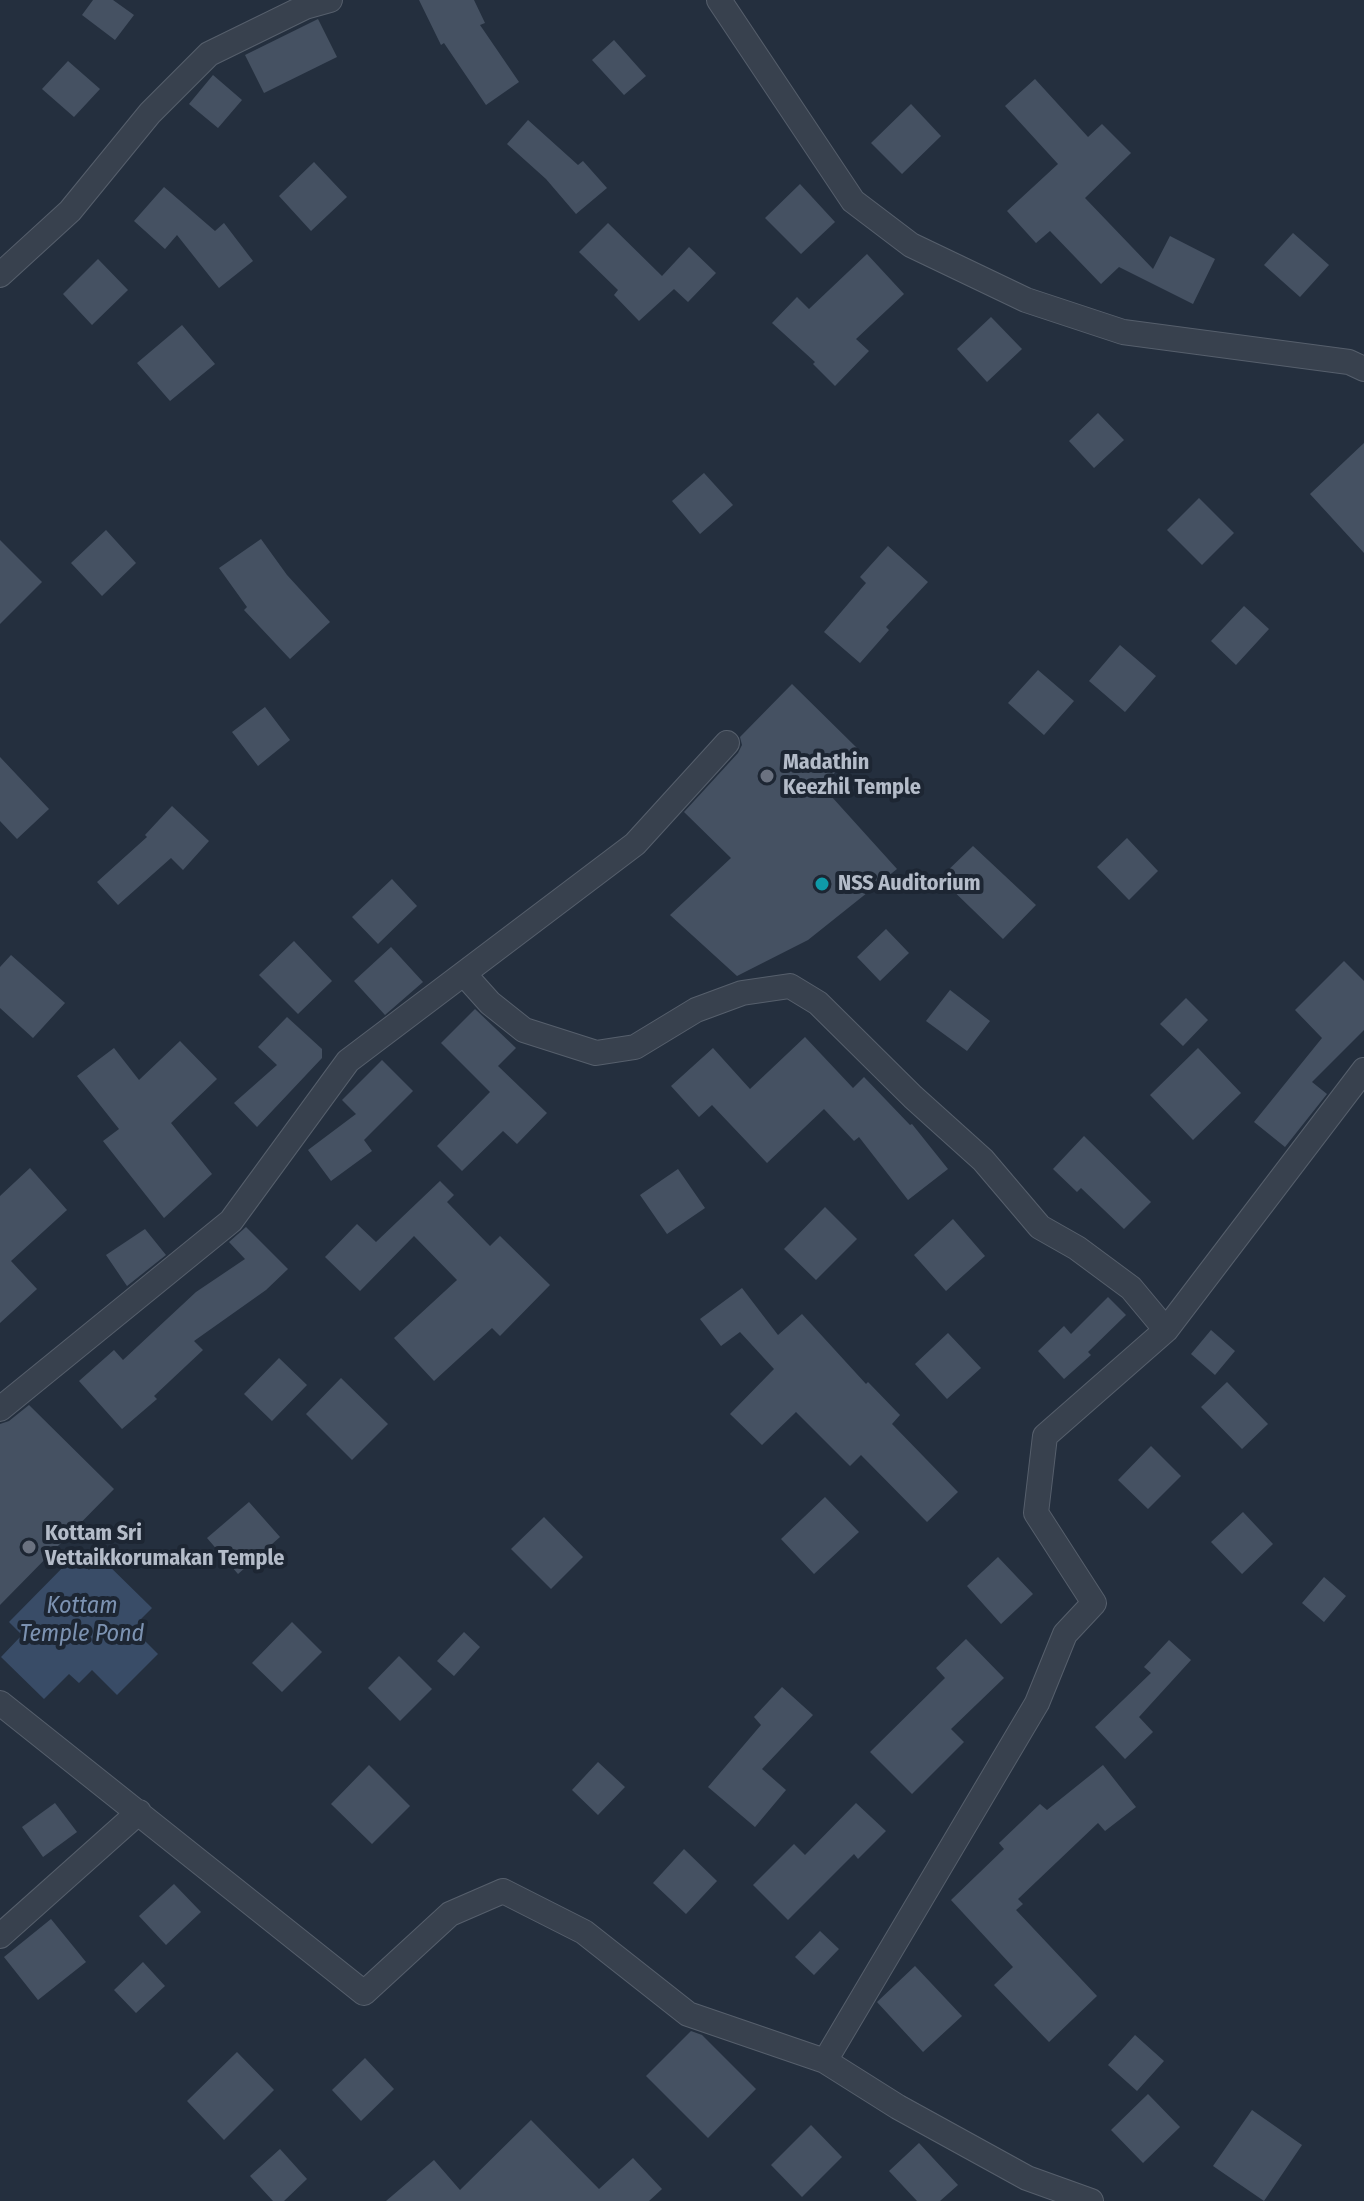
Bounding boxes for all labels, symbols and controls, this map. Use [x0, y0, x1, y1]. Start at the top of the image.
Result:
place label: Madathin Keezhil Temple [783, 750, 921, 802]
marker: Madathin Keezhil Temple [758, 767, 776, 785]
place label: NSS Auditorium [838, 871, 980, 897]
marker: NSS Auditorium [813, 875, 831, 893]
place label: Kottam Sri Vettaikkorumakan Temple [45, 1521, 285, 1572]
marker: Kottam Sri Vettaikkorumakan Temple [20, 1538, 38, 1556]
water label: Kottam Temple Pond [20, 1592, 144, 1648]

